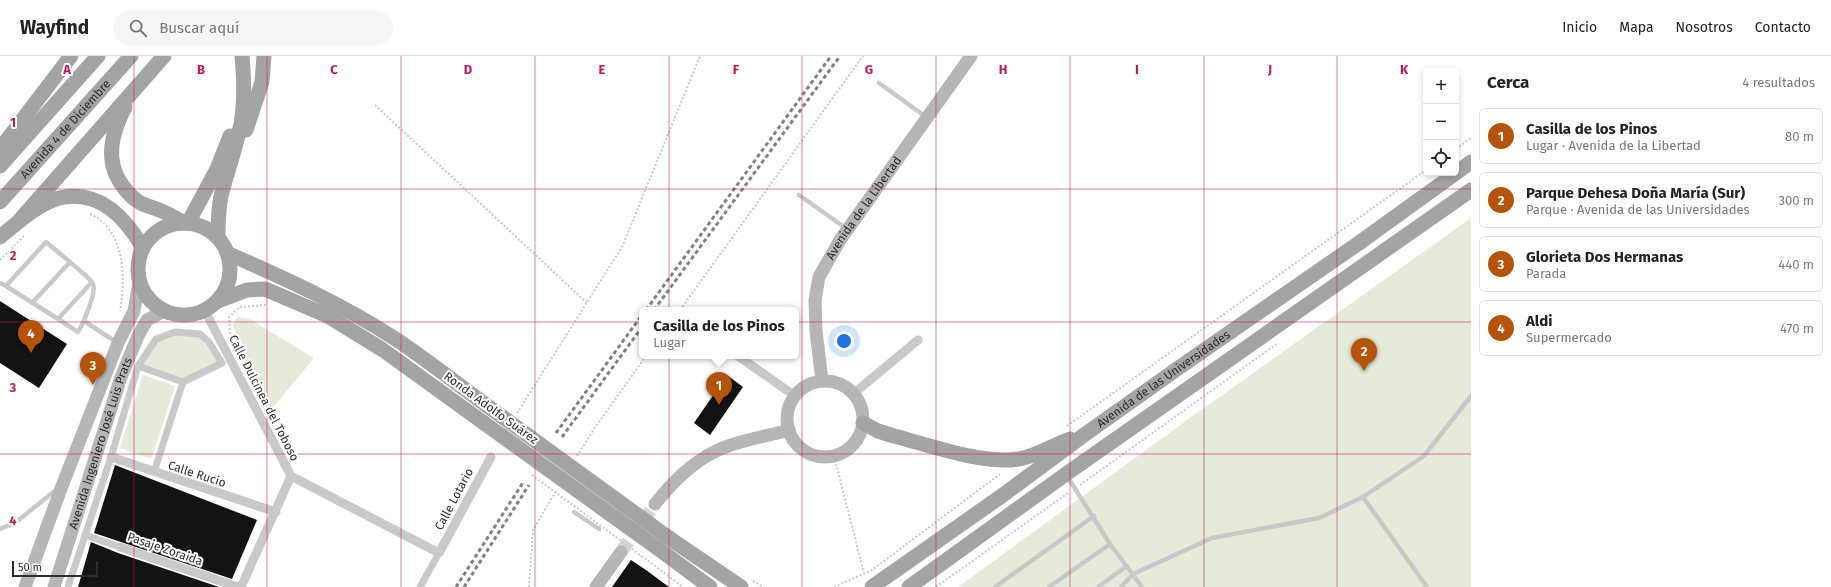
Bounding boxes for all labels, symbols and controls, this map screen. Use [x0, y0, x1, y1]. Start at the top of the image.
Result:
search box [113, 10, 393, 46]
text: Wayfind [20, 16, 89, 39]
icon: search [127, 17, 149, 39]
text: Buscar aquí [159, 19, 239, 37]
text: Inicio [1562, 19, 1597, 36]
text: Mapa [1619, 19, 1654, 36]
text: Nosotros [1676, 19, 1733, 36]
text: Contacto [1755, 19, 1811, 36]
text: A [62, 62, 71, 77]
text: B [197, 62, 205, 77]
text: C [330, 62, 338, 77]
text: D [464, 62, 473, 77]
text: E [599, 62, 606, 77]
text: F [733, 62, 740, 77]
text: G [865, 62, 873, 77]
text: H [999, 62, 1007, 77]
text: I [1135, 62, 1139, 77]
text: J [1267, 62, 1272, 77]
text: K [1400, 62, 1409, 77]
map controls [1423, 68, 1459, 176]
button: + [1423, 68, 1459, 104]
text: Cerca [1487, 72, 1529, 93]
text: 4 resultados [1742, 75, 1815, 90]
street label: Avenida 4 de Diciembre [17, 77, 113, 181]
button: − [1423, 104, 1459, 140]
text: 1 [10, 115, 16, 130]
text: Casilla de los Pinos [1526, 120, 1657, 138]
text: 1 [1498, 129, 1504, 144]
text: 80 m [1785, 129, 1814, 144]
text: Lugar · Avenida de la Libertad [1526, 138, 1701, 153]
button: locate [1423, 140, 1459, 176]
street label: Avenida de la Libertad [823, 154, 904, 262]
text: Parque Dehesa Doña María (Sur) [1526, 184, 1745, 202]
text: 2 [1498, 193, 1504, 208]
text: 300 m [1778, 193, 1814, 208]
text: Parque · Avenida de las Universidades [1526, 202, 1750, 217]
text: 2 [10, 248, 17, 263]
text: Glorieta Dos Hermanas [1526, 248, 1683, 266]
text: 3 [1498, 257, 1504, 272]
text: 440 m [1778, 257, 1814, 272]
text: Parada [1526, 266, 1566, 281]
popup [639, 307, 799, 359]
text: Aldi [1526, 312, 1552, 330]
text: Casilla de los Pinos [653, 317, 785, 335]
pin: 4 [18, 320, 44, 353]
text: 4 [1497, 321, 1505, 336]
text: 470 m [1780, 321, 1814, 336]
street label: Avenida de las Universidades [1094, 327, 1233, 431]
text: Supermercado [1526, 330, 1612, 345]
your location [834, 331, 854, 351]
street label: Calle Dulcinea del Toboso [226, 333, 302, 463]
text: Lugar [653, 335, 686, 350]
pin: 2 [1351, 338, 1377, 371]
pin: 3 [80, 352, 106, 385]
street label: Avenida Ingeniero José Luis Prats [66, 355, 135, 531]
street label: Ronda Adolfo Suárez [441, 369, 541, 447]
pin: 1 [706, 372, 732, 405]
text: 3 [9, 380, 17, 395]
street label: Calle Rucio [166, 458, 228, 490]
street label: Calle Lotario [432, 466, 476, 532]
text: 4 [9, 513, 17, 528]
street label: Pasaje Zoraida [126, 530, 204, 568]
scale bar [12, 559, 98, 578]
text: 50 m [18, 561, 42, 574]

